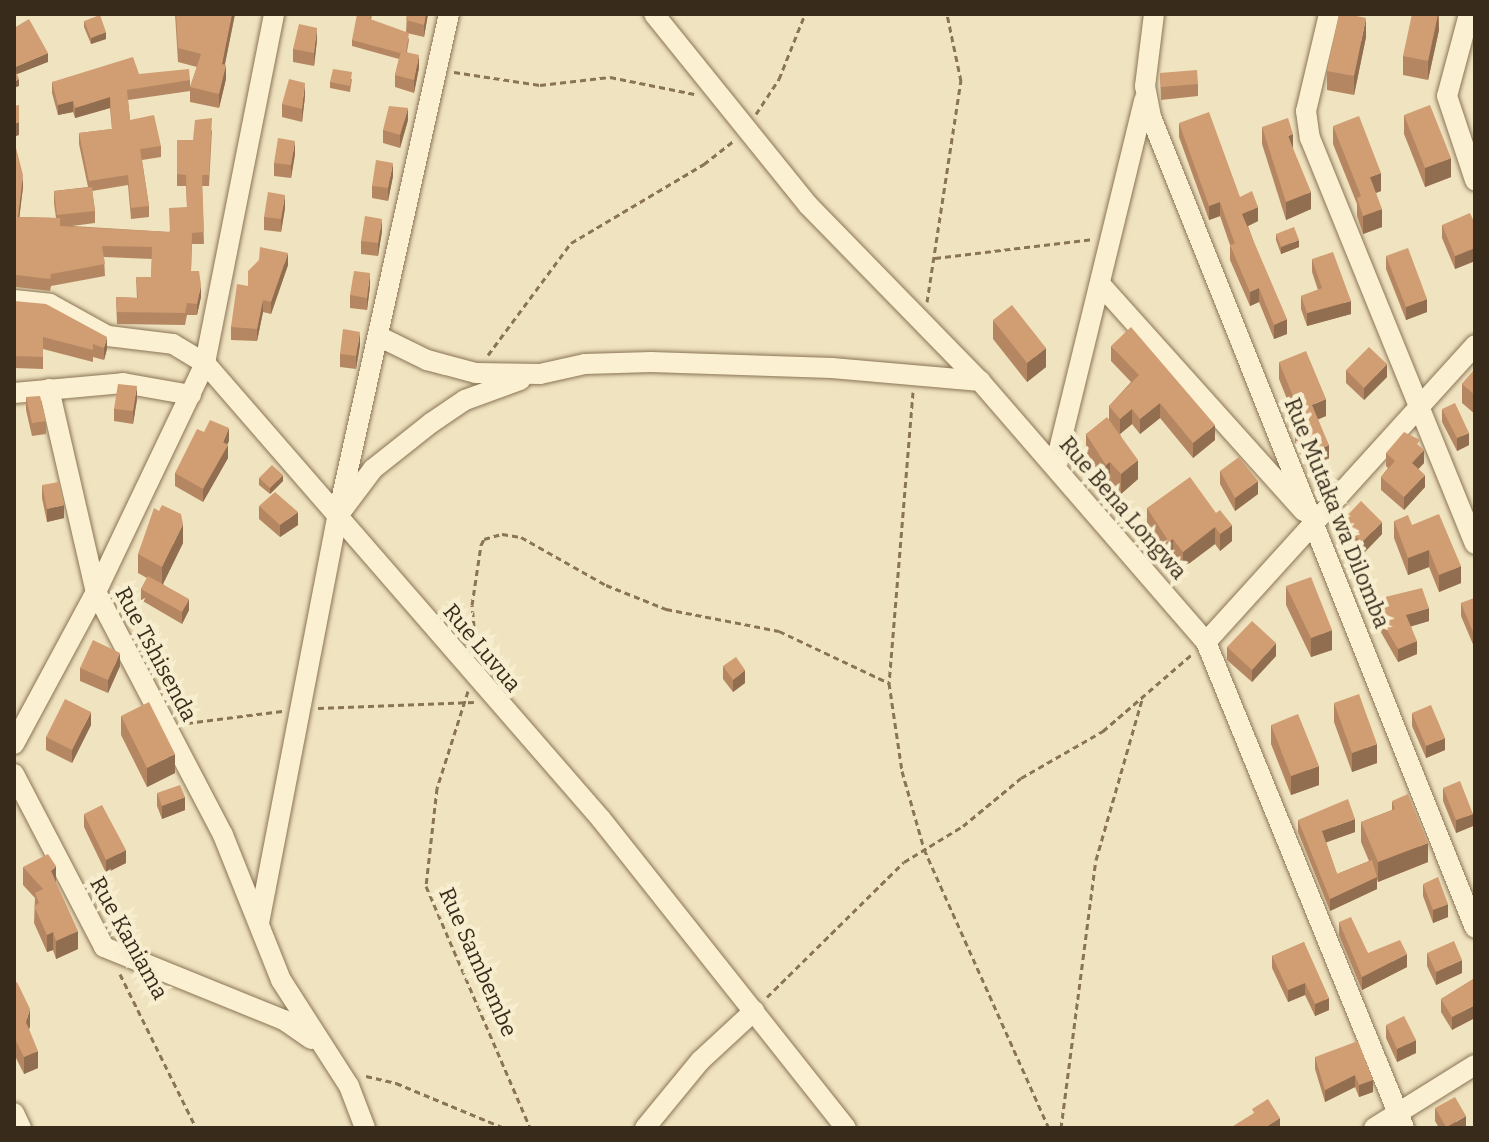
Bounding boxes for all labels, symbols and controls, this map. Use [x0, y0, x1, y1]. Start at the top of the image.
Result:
street label: Rue Mutaka wa Dilomba [1279, 394, 1395, 632]
street label: Rue Bena Longwa [1054, 431, 1192, 585]
street label: Rue Tshisenda [110, 582, 202, 726]
street label: Rue Luvua [438, 599, 526, 697]
street label: Rue Kaniama [84, 872, 174, 1004]
street label: Rue Sambembe [433, 883, 523, 1041]

